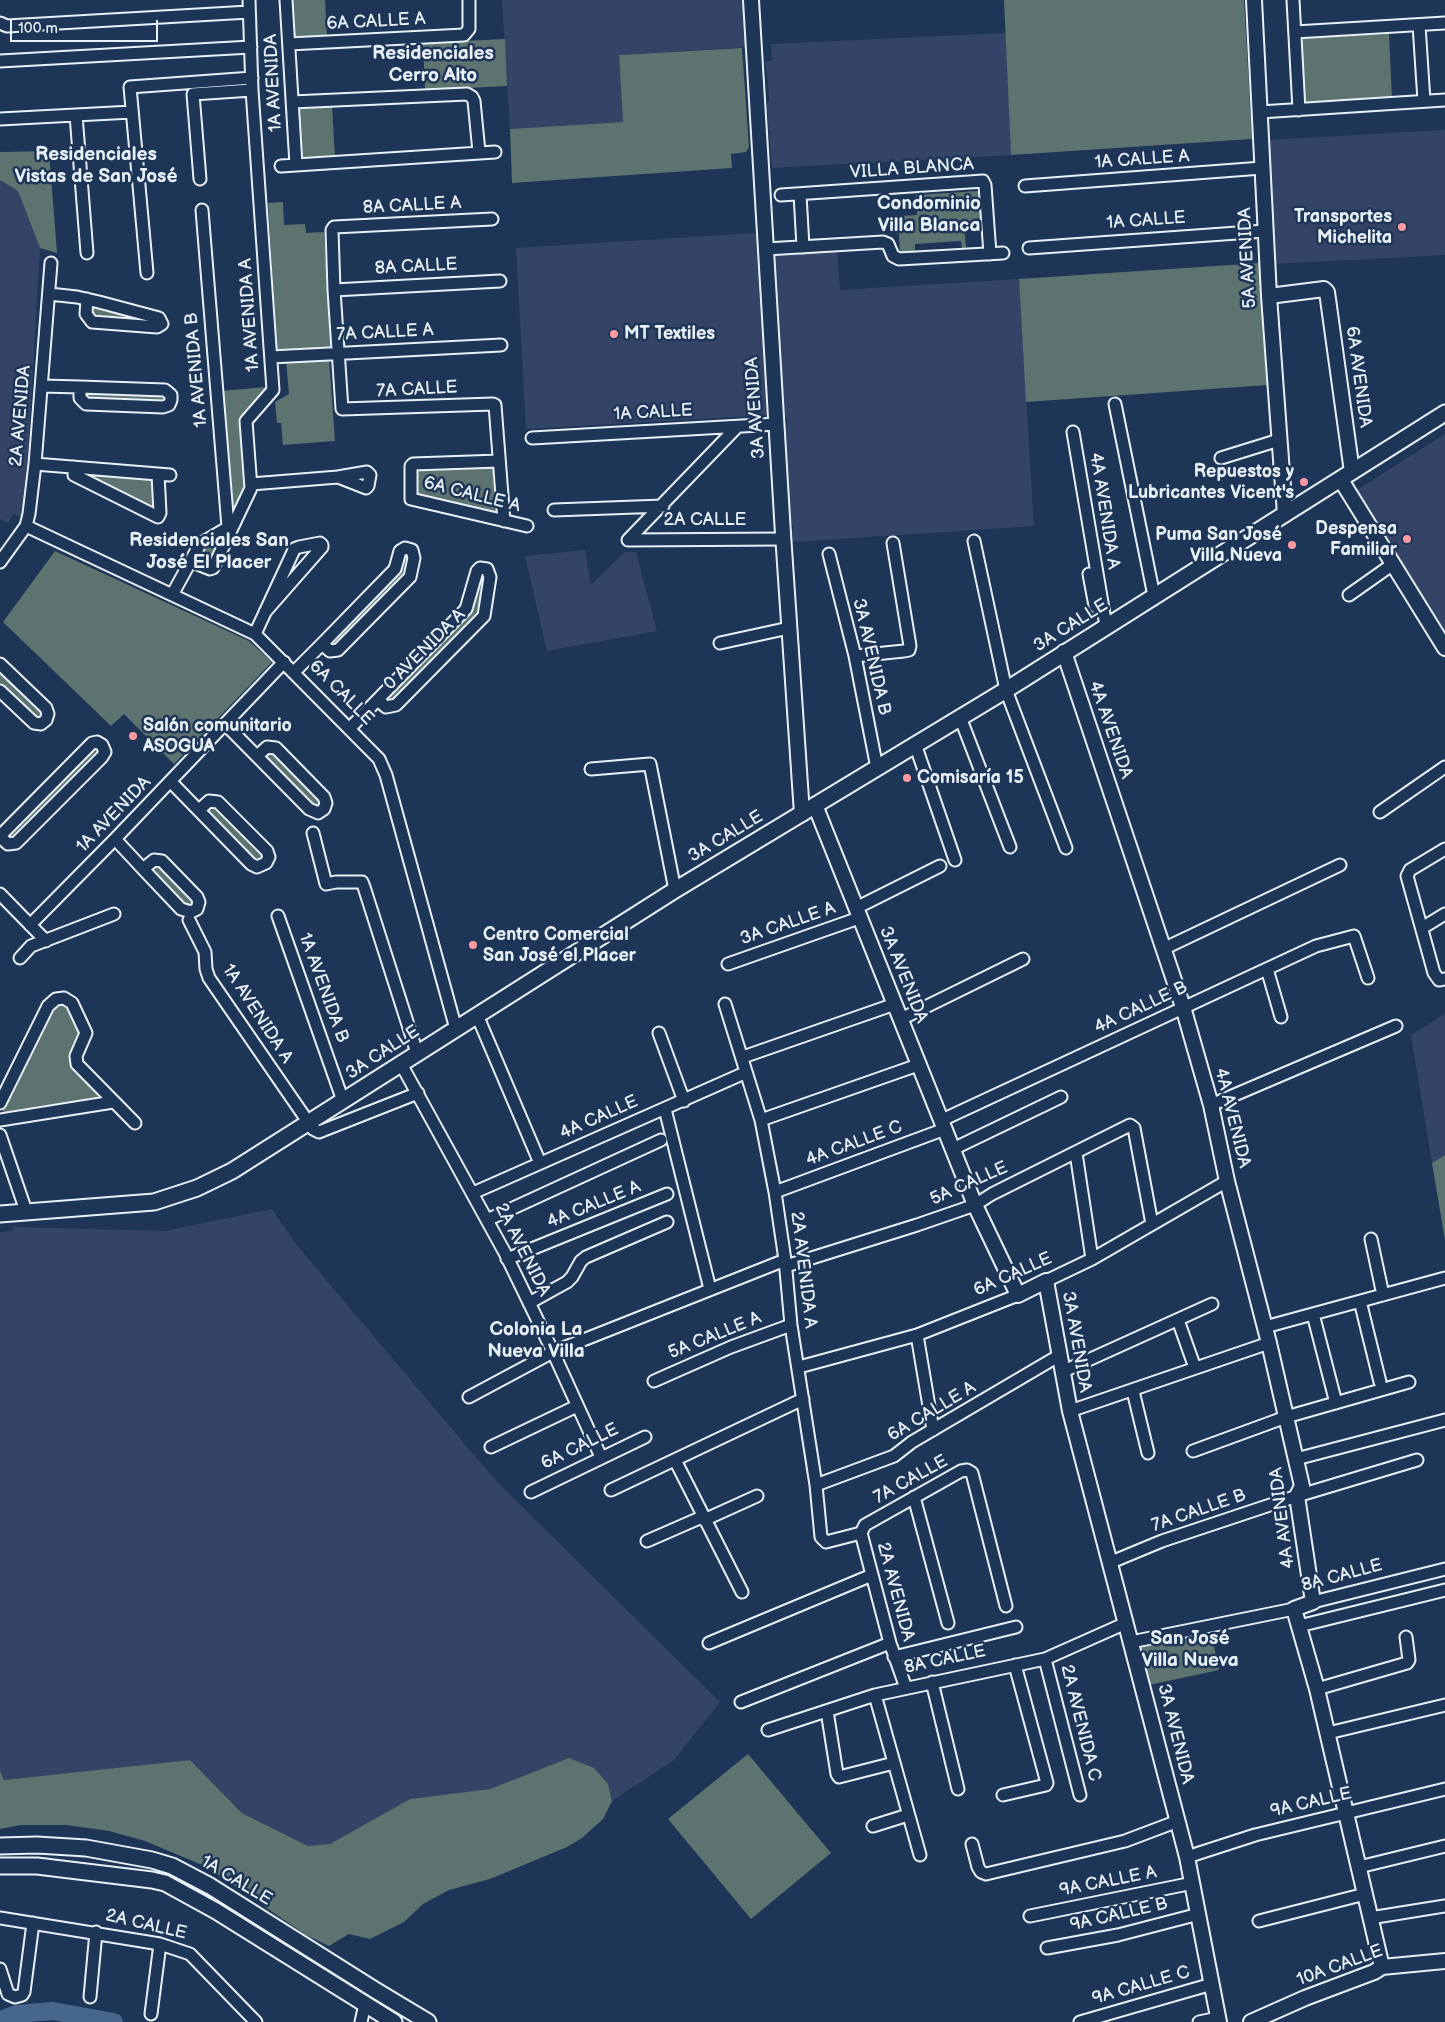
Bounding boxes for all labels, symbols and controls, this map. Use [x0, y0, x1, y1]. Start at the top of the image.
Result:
street label: 6A CALLE A [326, 9, 426, 35]
scale bar [12, 10, 160, 42]
text: 100 m [18, 19, 58, 38]
street label: 1A AVENIDA [261, 34, 287, 132]
district label: Residenciales Cerro Alto [372, 43, 494, 87]
district label: Residenciales Vistas de San José [14, 144, 178, 188]
street label: 1A CALLE A [1094, 146, 1190, 174]
street label: VILLA BLANCA [849, 154, 975, 184]
street label: 8A CALLE A [362, 193, 462, 219]
district label: Condominio Villa Blanca [877, 193, 981, 237]
place label: Transportes Michelita [1294, 206, 1392, 248]
street label: 1A CALLE [1106, 207, 1186, 235]
street label: 5A AVENIDA [1235, 207, 1261, 309]
marker: Transportes Michelita [1396, 221, 1408, 233]
street label: 8A CALLE [374, 254, 458, 280]
street label: 1A AVENIDA A [235, 257, 265, 373]
street label: 1A AVENIDA B [181, 312, 213, 428]
street label: 7A CALLE A [336, 320, 434, 346]
place label: MT Textiles [624, 323, 715, 345]
street label: 6A AVENIDA [1340, 325, 1376, 429]
marker: MT Textiles [608, 328, 620, 340]
street label: 3A AVENIDA [742, 356, 770, 460]
street label: 2A AVENIDA [6, 364, 36, 468]
street label: 7A CALLE [376, 377, 458, 403]
street label: 1A CALLE [613, 400, 693, 426]
street label: 4A AVENIDA A [1084, 451, 1124, 571]
place label: Repuestos y Lubricantes Vicent's [1128, 461, 1294, 504]
street label: 6A CALLE A [421, 473, 523, 517]
marker: Repuestos y Lubricantes Vicent's [1298, 476, 1310, 488]
street label: 2A CALLE [664, 509, 746, 531]
place label: Despensa Familiar [1315, 518, 1397, 560]
place label: Puma San José Villa Nueva [1155, 524, 1282, 566]
district label: Residenciales San José El Placer [129, 530, 289, 574]
marker: Despensa Familiar [1401, 533, 1413, 545]
marker: Puma San José Villa Nueva [1286, 539, 1298, 551]
street label: 3A CALLE [1030, 595, 1112, 657]
street label: 3A AVENIDA B [847, 596, 895, 718]
street label: 0 AVENIDA A [380, 605, 470, 695]
street label: 6A CALLE [304, 656, 378, 730]
street label: 4A AVENIDA [1083, 678, 1137, 782]
place label: Salón comunitario ASOGUA [143, 715, 292, 758]
marker: Salón comunitario ASOGUA [127, 730, 139, 742]
place label: Comisaría 15 [917, 767, 1024, 789]
street label: 1A AVENIDA [72, 772, 156, 858]
marker: Comisaría 15 [901, 772, 913, 784]
street label: 3A CALLE [685, 806, 767, 868]
street label: 3A CALLE A [738, 898, 838, 950]
place label: Centro Comercial San José el Placer [483, 924, 636, 966]
street label: 3A AVENIDA [874, 924, 932, 1026]
street label: 1A AVENIDA B [293, 930, 353, 1046]
marker: Centro Comercial San José el Placer [467, 939, 479, 951]
street label: 1A AVENIDA A [217, 960, 297, 1068]
street label: 4A CALLE B [1091, 977, 1191, 1039]
street label: 3A CALLE [342, 1021, 424, 1085]
street label: 4A AVENIDA [1209, 1066, 1255, 1170]
street label: 4A CALLE [557, 1091, 641, 1145]
street label: 4A CALLE C [803, 1117, 905, 1171]
street label: 5A CALLE [927, 1157, 1011, 1211]
street label: 4A CALLE A [544, 1176, 644, 1234]
street label: 2A AVENIDA [489, 1200, 555, 1300]
street label: 2A AVENIDA A [785, 1210, 821, 1330]
street label: 6A CALLE [971, 1248, 1055, 1302]
street label: 3A AVENIDA [1057, 1290, 1095, 1394]
street label: 5A CALLE A [665, 1308, 765, 1364]
district label: Colonia La Nueva Villa [487, 1319, 585, 1363]
street label: 6A CALLE A [884, 1377, 980, 1447]
street label: 6A CALLE [538, 1419, 622, 1475]
street label: 7A CALLE [870, 1451, 952, 1509]
street label: 4A AVENIDA [1266, 1466, 1300, 1570]
street label: 7A CALLE B [1149, 1485, 1249, 1537]
street label: 2A AVENIDA [871, 1540, 919, 1644]
street label: 8A CALLE [1299, 1555, 1385, 1597]
district label: San José Villa Nueva [1141, 1628, 1239, 1672]
street label: 8A CALLE [902, 1641, 988, 1679]
street label: 2A AVENIDA C [1055, 1663, 1105, 1783]
street label: 3A AVENIDA [1152, 1682, 1198, 1786]
street label: 9A CALLE [1268, 1783, 1354, 1823]
street label: 1A CALLE [197, 1851, 275, 1911]
street label: 9A CALLE A [1058, 1862, 1158, 1902]
street label: 9A CALLE B [1068, 1893, 1170, 1937]
street label: 2A CALLE [103, 1905, 189, 1945]
street label: 10A CALLE [1294, 1941, 1386, 1991]
street label: 9A CALLE C [1090, 1962, 1192, 2010]

